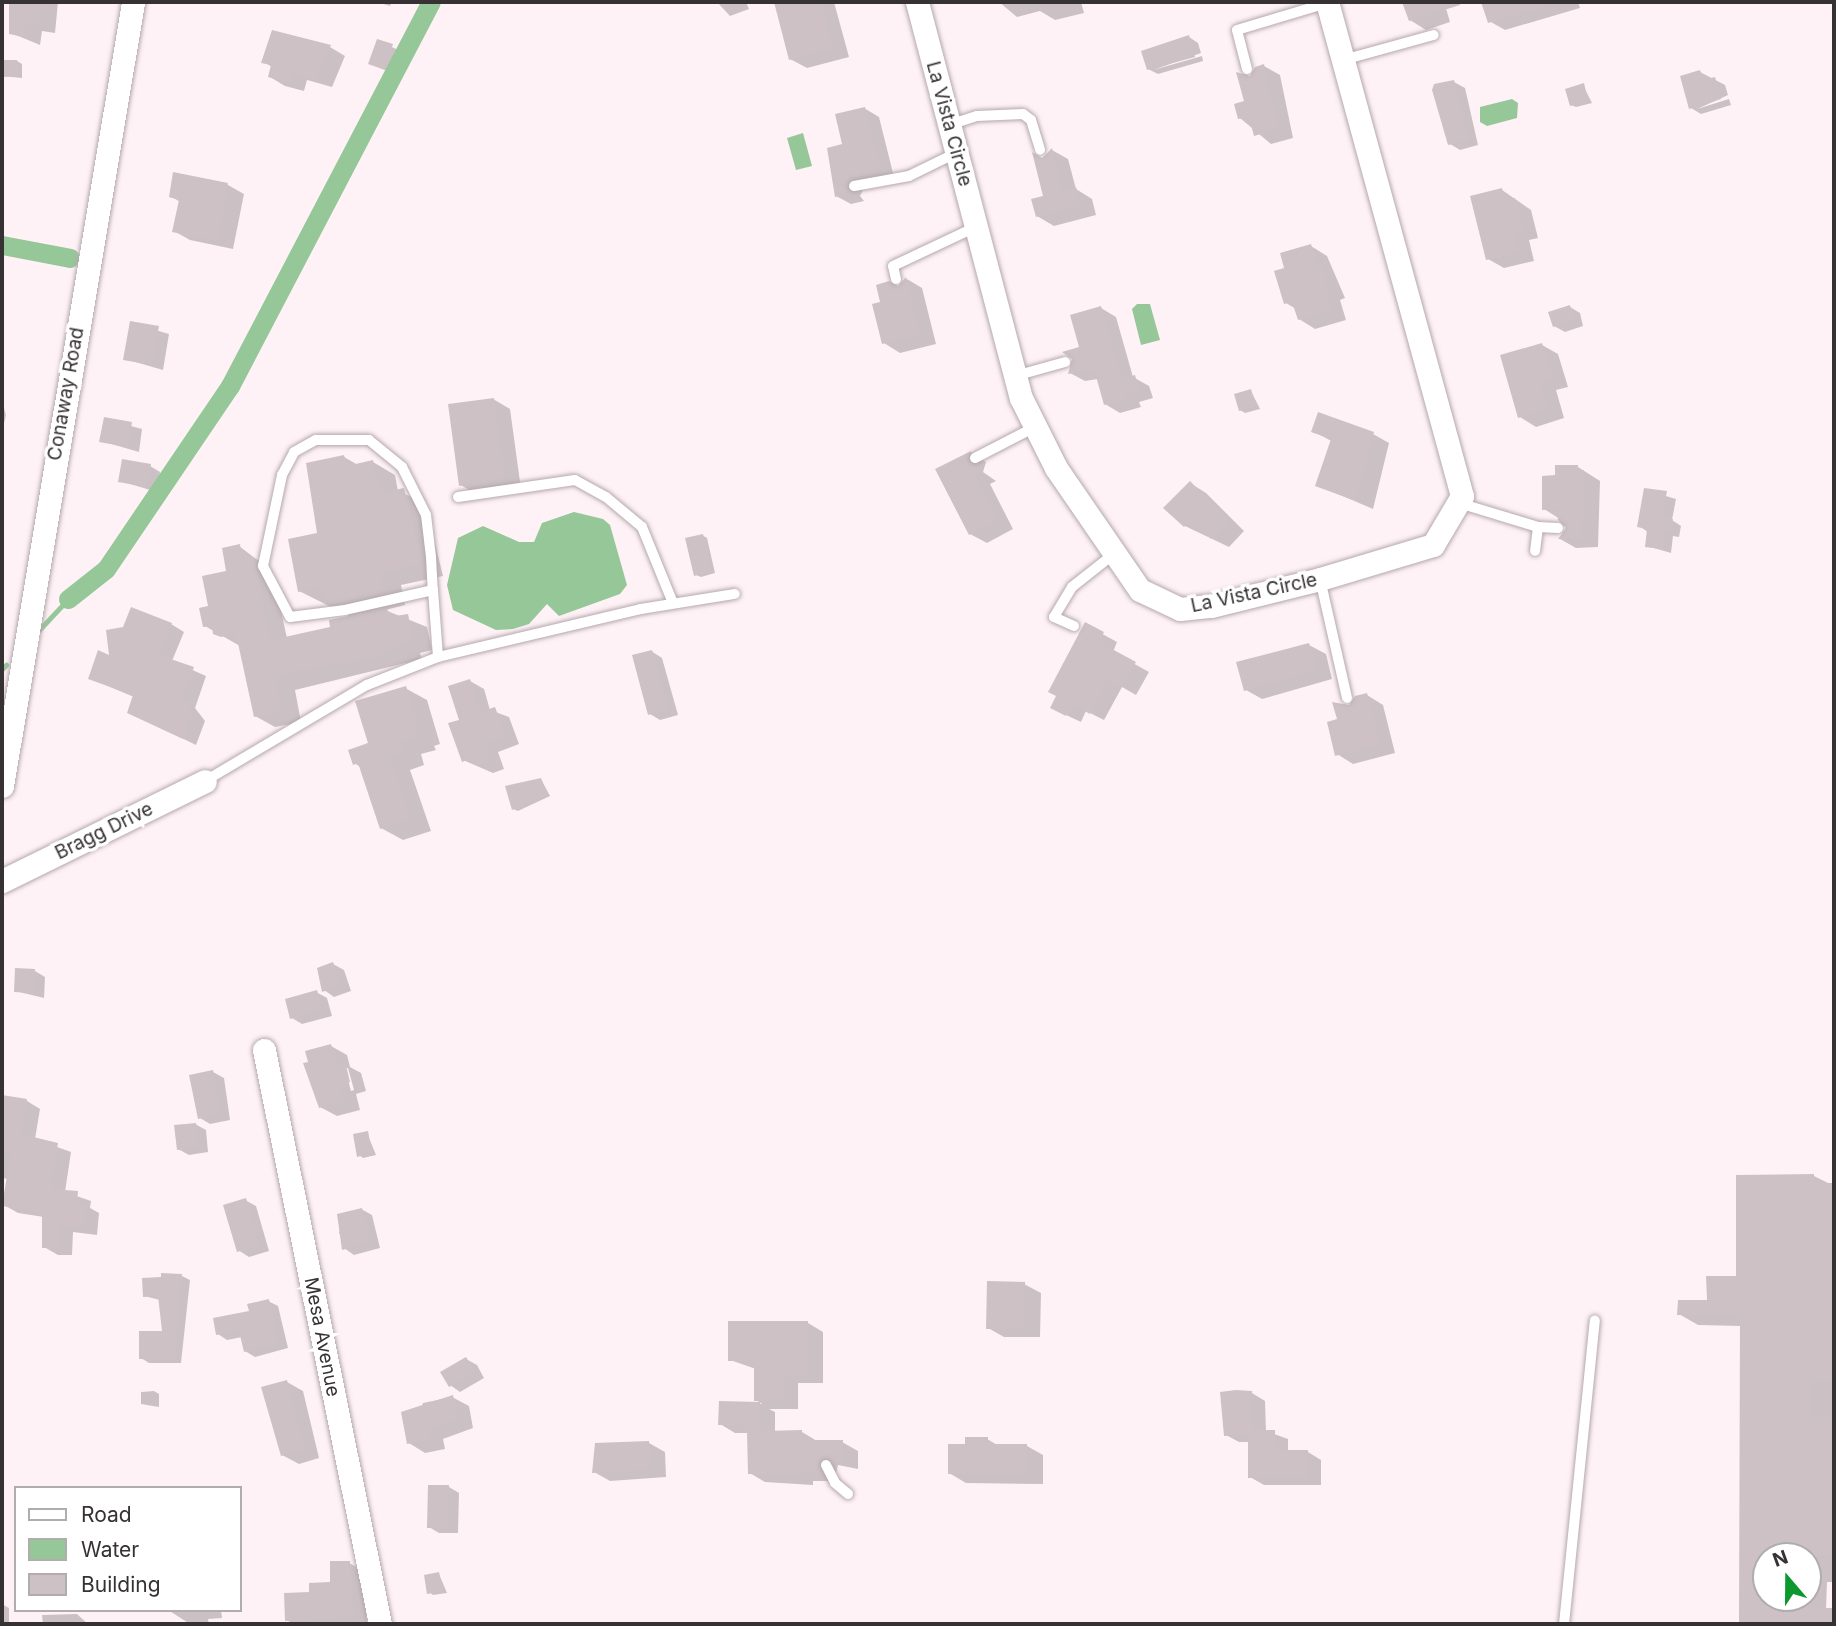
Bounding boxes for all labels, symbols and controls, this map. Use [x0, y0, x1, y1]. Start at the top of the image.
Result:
street label: La Vista Circle [921, 59, 977, 189]
street label: Conaway Road [43, 326, 89, 462]
street label: La Vista Circle [1189, 568, 1319, 618]
street label: Bragg Drive [51, 798, 157, 864]
street label: Mesa Avenue [299, 1275, 345, 1399]
legend [14, 1486, 242, 1612]
text: Road [81, 1502, 132, 1527]
text: Water [81, 1537, 139, 1562]
north arrow [1752, 1542, 1822, 1612]
text: N [1770, 1545, 1791, 1572]
text: Building [81, 1572, 161, 1597]

